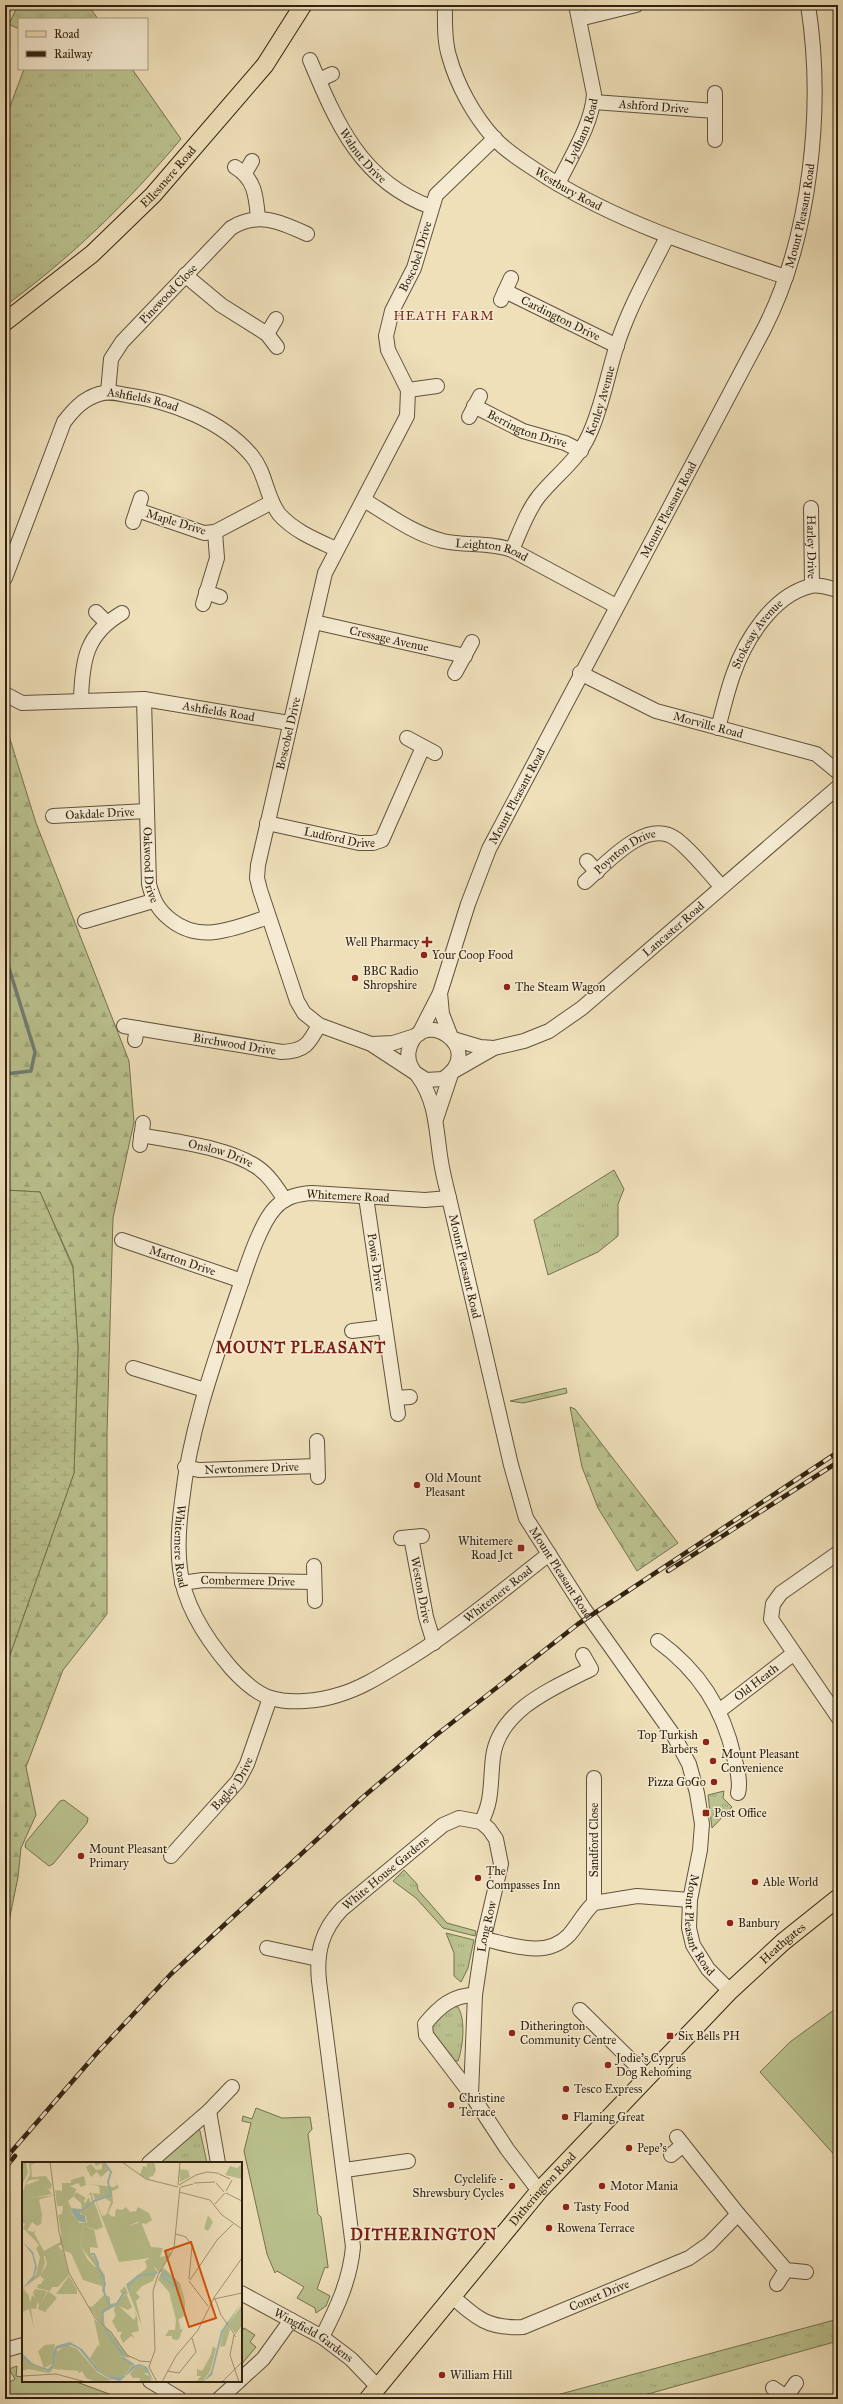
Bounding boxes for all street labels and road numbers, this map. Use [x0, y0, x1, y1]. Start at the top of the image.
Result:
street label: Lydham Road [562, 97, 601, 167]
street label: Ashford Drive [617, 97, 689, 116]
street label: Walnut Drive [337, 126, 389, 186]
street label: Ellesmere Road [137, 143, 199, 210]
street label: Mount Pleasant Road [782, 163, 817, 270]
street label: Westbury Road [532, 164, 604, 213]
street label: Boscobel Drive [396, 220, 435, 294]
street label: Pinewood Close [136, 261, 200, 327]
street label: Cardington Drive [519, 293, 603, 344]
street label: Kenley Avenue [583, 364, 618, 438]
street label: Ashfields Road [106, 385, 180, 414]
street label: Berrington Drive [485, 407, 568, 450]
street label: Mount Pleasant Road [637, 459, 700, 560]
street label: Maple Drive [144, 506, 208, 538]
street label: Harley Drive [804, 515, 819, 579]
street label: Leighton Road [455, 536, 530, 564]
street label: Stokesay Avenue [729, 596, 785, 671]
street label: Cressage Avenue [348, 623, 430, 655]
street label: Boscobel Drive [273, 696, 303, 771]
street label: Ashfields Road [181, 698, 256, 724]
street label: Morville Road [672, 709, 745, 741]
street label: Mount Pleasant Road [486, 746, 548, 847]
street label: Oakdale Drive [65, 805, 135, 822]
street label: Ludford Drive [303, 824, 375, 850]
street label: Poynton Drive [591, 826, 657, 877]
street label: Oakwood Drive [140, 827, 162, 905]
street label: Lancaster Road [640, 899, 707, 960]
street label: Birchwood Drive [192, 1030, 277, 1058]
street label: Onslow Drive [187, 1137, 256, 1170]
street label: Whitemere Road [306, 1187, 390, 1205]
street label: Mount Pleasant Road [446, 1213, 484, 1320]
street label: Powis Drive [364, 1232, 387, 1292]
street label: Marton Drive [148, 1243, 218, 1279]
street label: Newtonmere Drive [204, 1460, 299, 1477]
street label: Whitemere Road [171, 1504, 190, 1589]
street label: Mount Pleasant Road [526, 1524, 596, 1621]
street label: Weston Drive [408, 1556, 435, 1625]
street label: Whitemere Road [461, 1563, 535, 1625]
street label: Combermere Drive [200, 1573, 295, 1589]
street label: Old Heath [731, 1661, 781, 1704]
street label: Bagley Drive [208, 1755, 256, 1813]
street label: Sandford Close [587, 1803, 601, 1877]
street label: White House Gardens [339, 1833, 432, 1913]
street label: Mount Pleasant Road [682, 1873, 718, 1979]
street label: Long Row [474, 1900, 499, 1953]
street label: Heathgates [757, 1920, 808, 1967]
street label: Ditherington Road [506, 2150, 579, 2229]
street label: Comet Drive [567, 2277, 631, 2314]
street label: Wingfield Gardens [272, 2305, 356, 2365]

